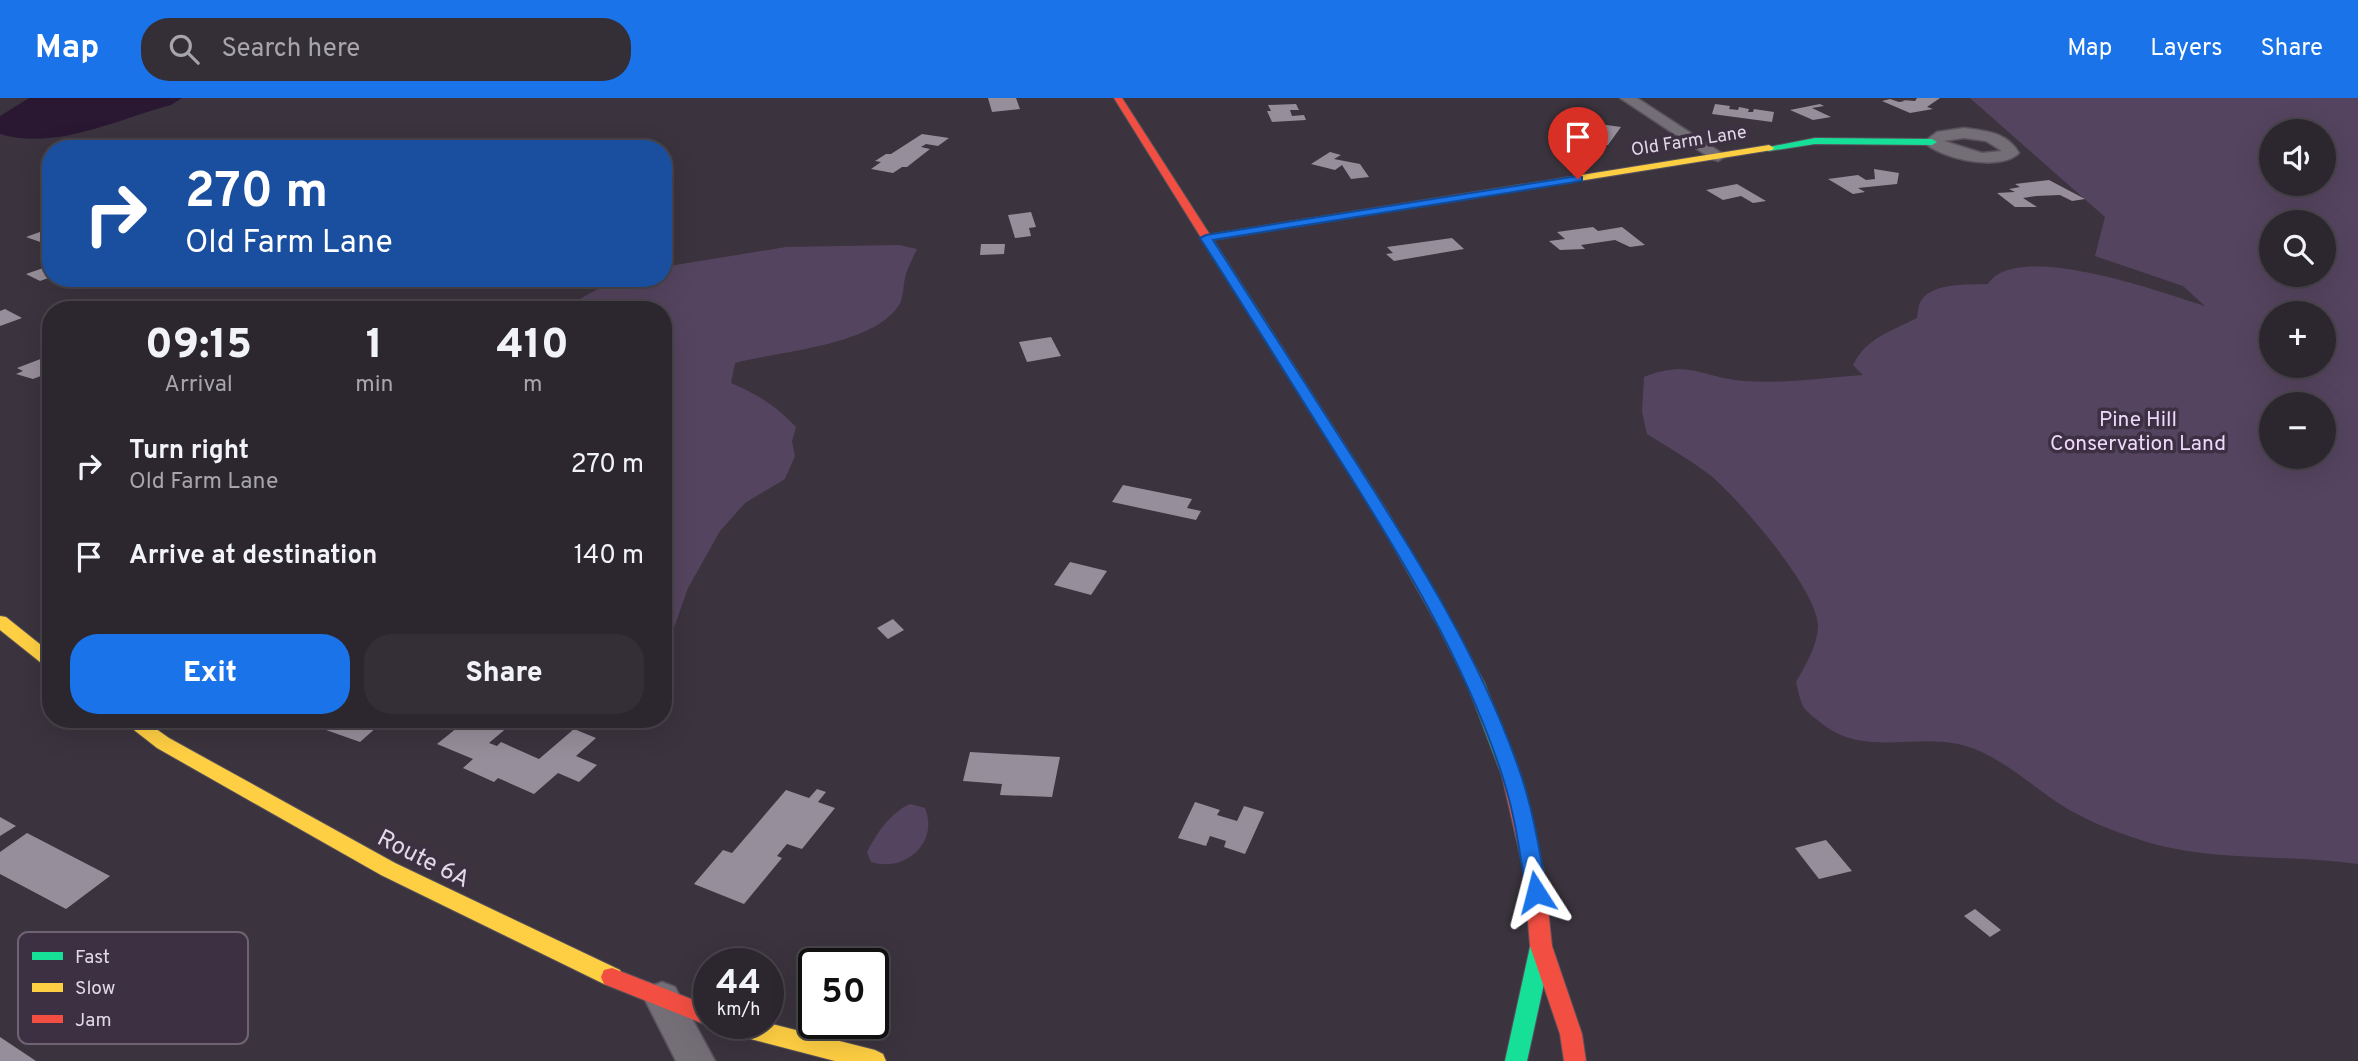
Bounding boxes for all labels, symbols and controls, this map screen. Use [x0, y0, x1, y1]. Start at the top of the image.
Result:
search box [141, 18, 631, 81]
text: Map [35, 28, 99, 70]
icon: search [165, 30, 203, 68]
text: Search here [221, 33, 360, 66]
text: Map [2067, 34, 2112, 64]
text: Layers [2150, 34, 2222, 64]
text: Share [2260, 34, 2323, 64]
pin [1548, 107, 1608, 179]
icon: arrive [1559, 118, 1597, 156]
map controls [2259, 119, 2336, 469]
button: sound [2259, 119, 2336, 196]
street label: Old Farm Lane [1630, 122, 1748, 162]
text: 270 m [185, 163, 328, 225]
icon: right [70, 168, 161, 259]
button: search [2259, 210, 2336, 287]
text: Old Farm Lane [185, 224, 393, 264]
button: + [2259, 301, 2336, 378]
text: 09:15 [145, 320, 252, 373]
text: 1 [366, 320, 383, 373]
text: 410 [497, 320, 569, 373]
text: Arrival [164, 371, 233, 400]
text: min [355, 371, 393, 400]
text: m [523, 371, 542, 400]
button: − [2259, 392, 2336, 469]
park label: Pine Hill Conservation Land [2050, 407, 2226, 458]
text: Turn right [129, 435, 249, 468]
icon: right [70, 447, 108, 485]
text: 270 m [571, 449, 644, 482]
text: Old Farm Lane [129, 468, 278, 497]
icon: arrive [70, 538, 108, 576]
text: Arrive at destination [129, 540, 377, 573]
text: 140 m [574, 540, 644, 573]
button: Exit [70, 634, 350, 714]
button: Share [364, 634, 644, 714]
street label: Route 6A [372, 824, 474, 896]
position arrow [1499, 855, 1573, 929]
legend [18, 932, 248, 1044]
text: Fast [75, 946, 110, 970]
speed limit sign: 50 [798, 948, 889, 1039]
text: 44 [716, 962, 761, 1006]
text: Slow [75, 977, 115, 1001]
text: km/h [717, 999, 760, 1022]
text: Jam [75, 1009, 112, 1033]

